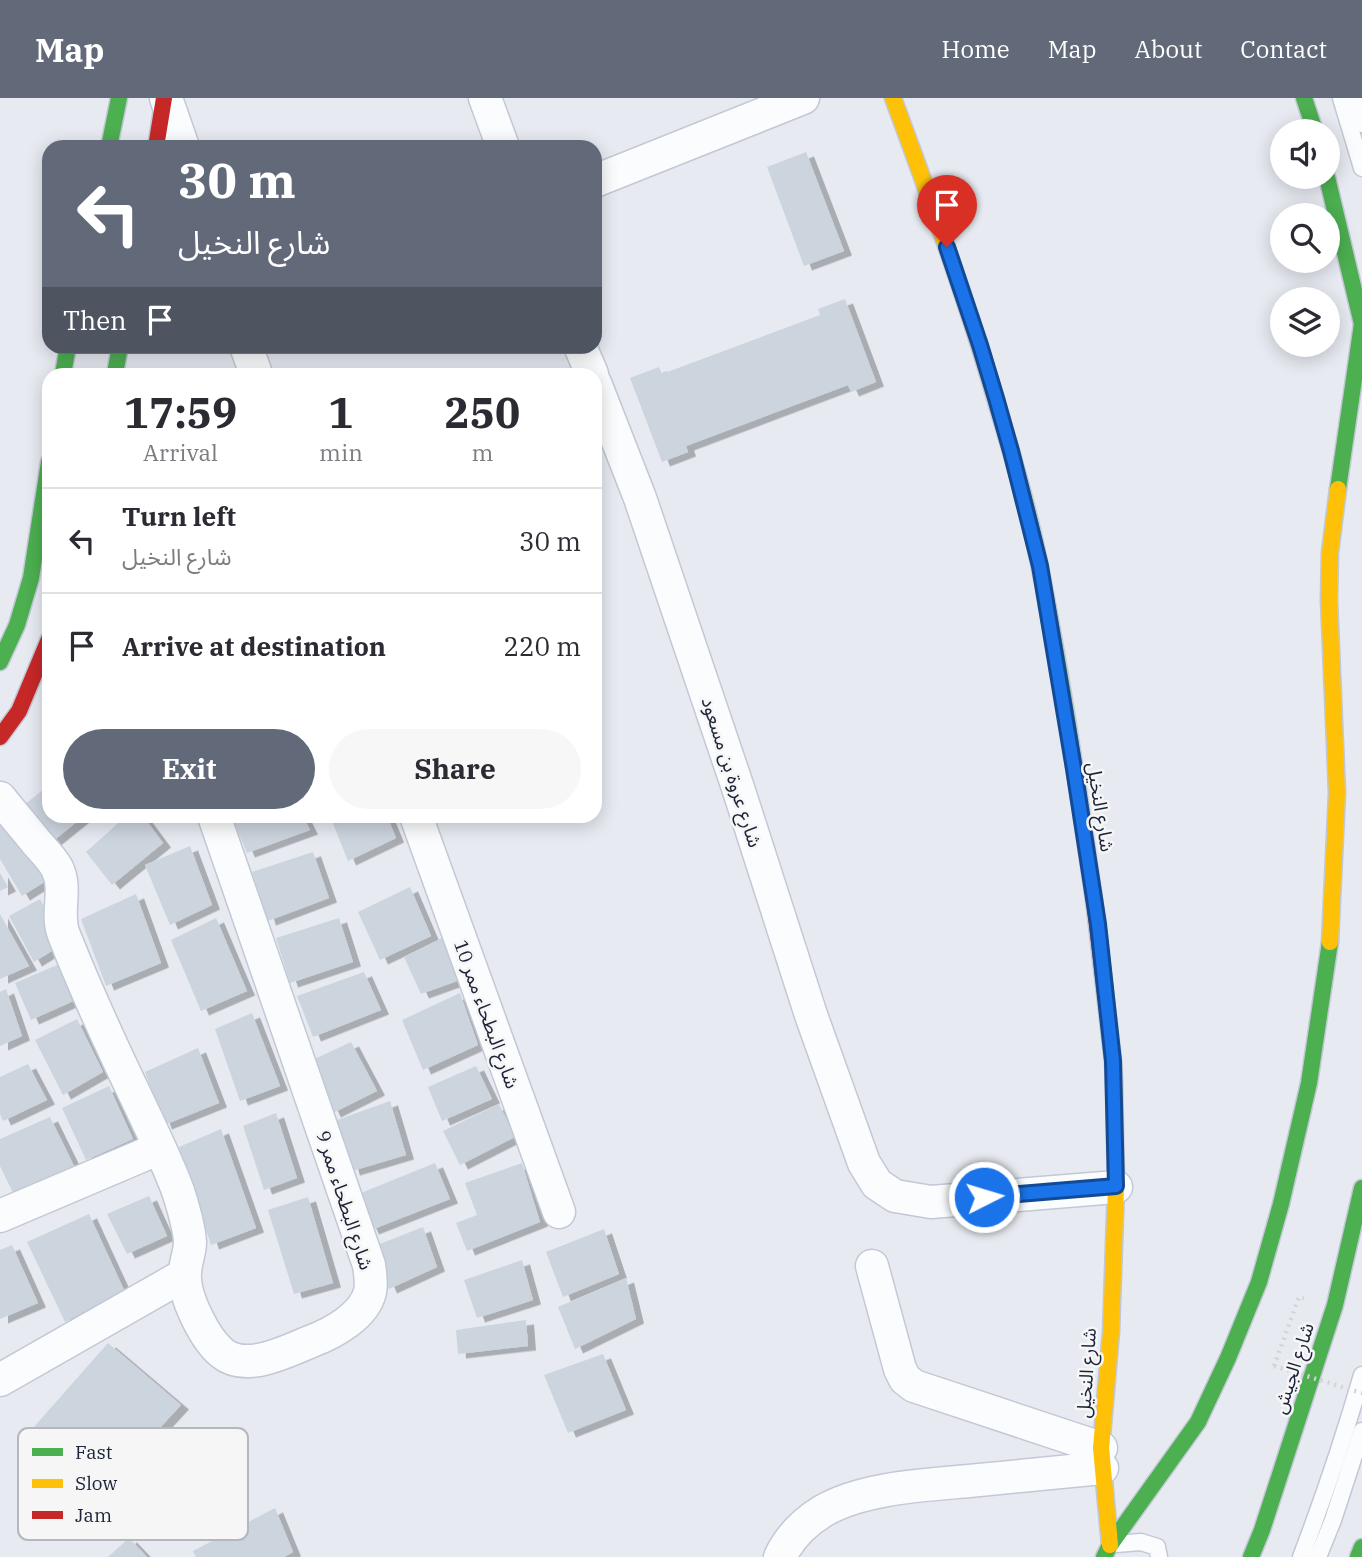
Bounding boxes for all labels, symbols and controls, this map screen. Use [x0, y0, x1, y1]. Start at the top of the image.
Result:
text: Map [35, 28, 104, 71]
text: Home [942, 33, 1010, 65]
text: Map [1048, 33, 1096, 65]
text: About [1134, 33, 1202, 65]
text: Contact [1240, 33, 1327, 65]
map controls [1270, 119, 1340, 357]
button: sound [1270, 119, 1340, 189]
text: 30 m [178, 148, 296, 211]
icon: left [63, 168, 154, 259]
pin [917, 175, 977, 247]
icon: arrive [928, 186, 966, 224]
button: search [1270, 203, 1340, 273]
text: شارع النخيل [178, 221, 330, 263]
button: layers [1270, 287, 1340, 357]
icon: arrive [141, 301, 179, 339]
text: Then [63, 303, 127, 337]
text: 17:59 [124, 385, 237, 440]
text: 1 [328, 385, 354, 440]
text: 250 [445, 385, 520, 440]
text: Arrival [143, 437, 218, 467]
text: min [319, 437, 363, 467]
text: m [471, 437, 493, 467]
text: Turn left [122, 499, 236, 533]
icon: left [63, 522, 101, 560]
text: 30 m [519, 524, 581, 558]
text: شارع النخيل [122, 541, 232, 571]
icon: arrive [63, 627, 101, 665]
text: Arrive at destination [122, 629, 386, 663]
text: 220 m [503, 629, 581, 663]
street label: شارع عروة بن مسعود [694, 694, 768, 851]
button: Exit [63, 729, 315, 809]
button: Share [329, 729, 581, 809]
street label: شارع النخيل [1080, 760, 1120, 854]
street label: شارع البطحاء ممر 10 [447, 936, 525, 1092]
street label: شارع البطحاء ممر 9 [309, 1127, 379, 1273]
position arrow [947, 1160, 1021, 1234]
street label: شارع الجيش [1267, 1319, 1321, 1417]
street label: شارع النخيل [1071, 1327, 1103, 1419]
legend [18, 1428, 248, 1540]
text: Fast [75, 1440, 113, 1464]
text: Slow [75, 1471, 117, 1495]
text: Jam [75, 1503, 112, 1527]

